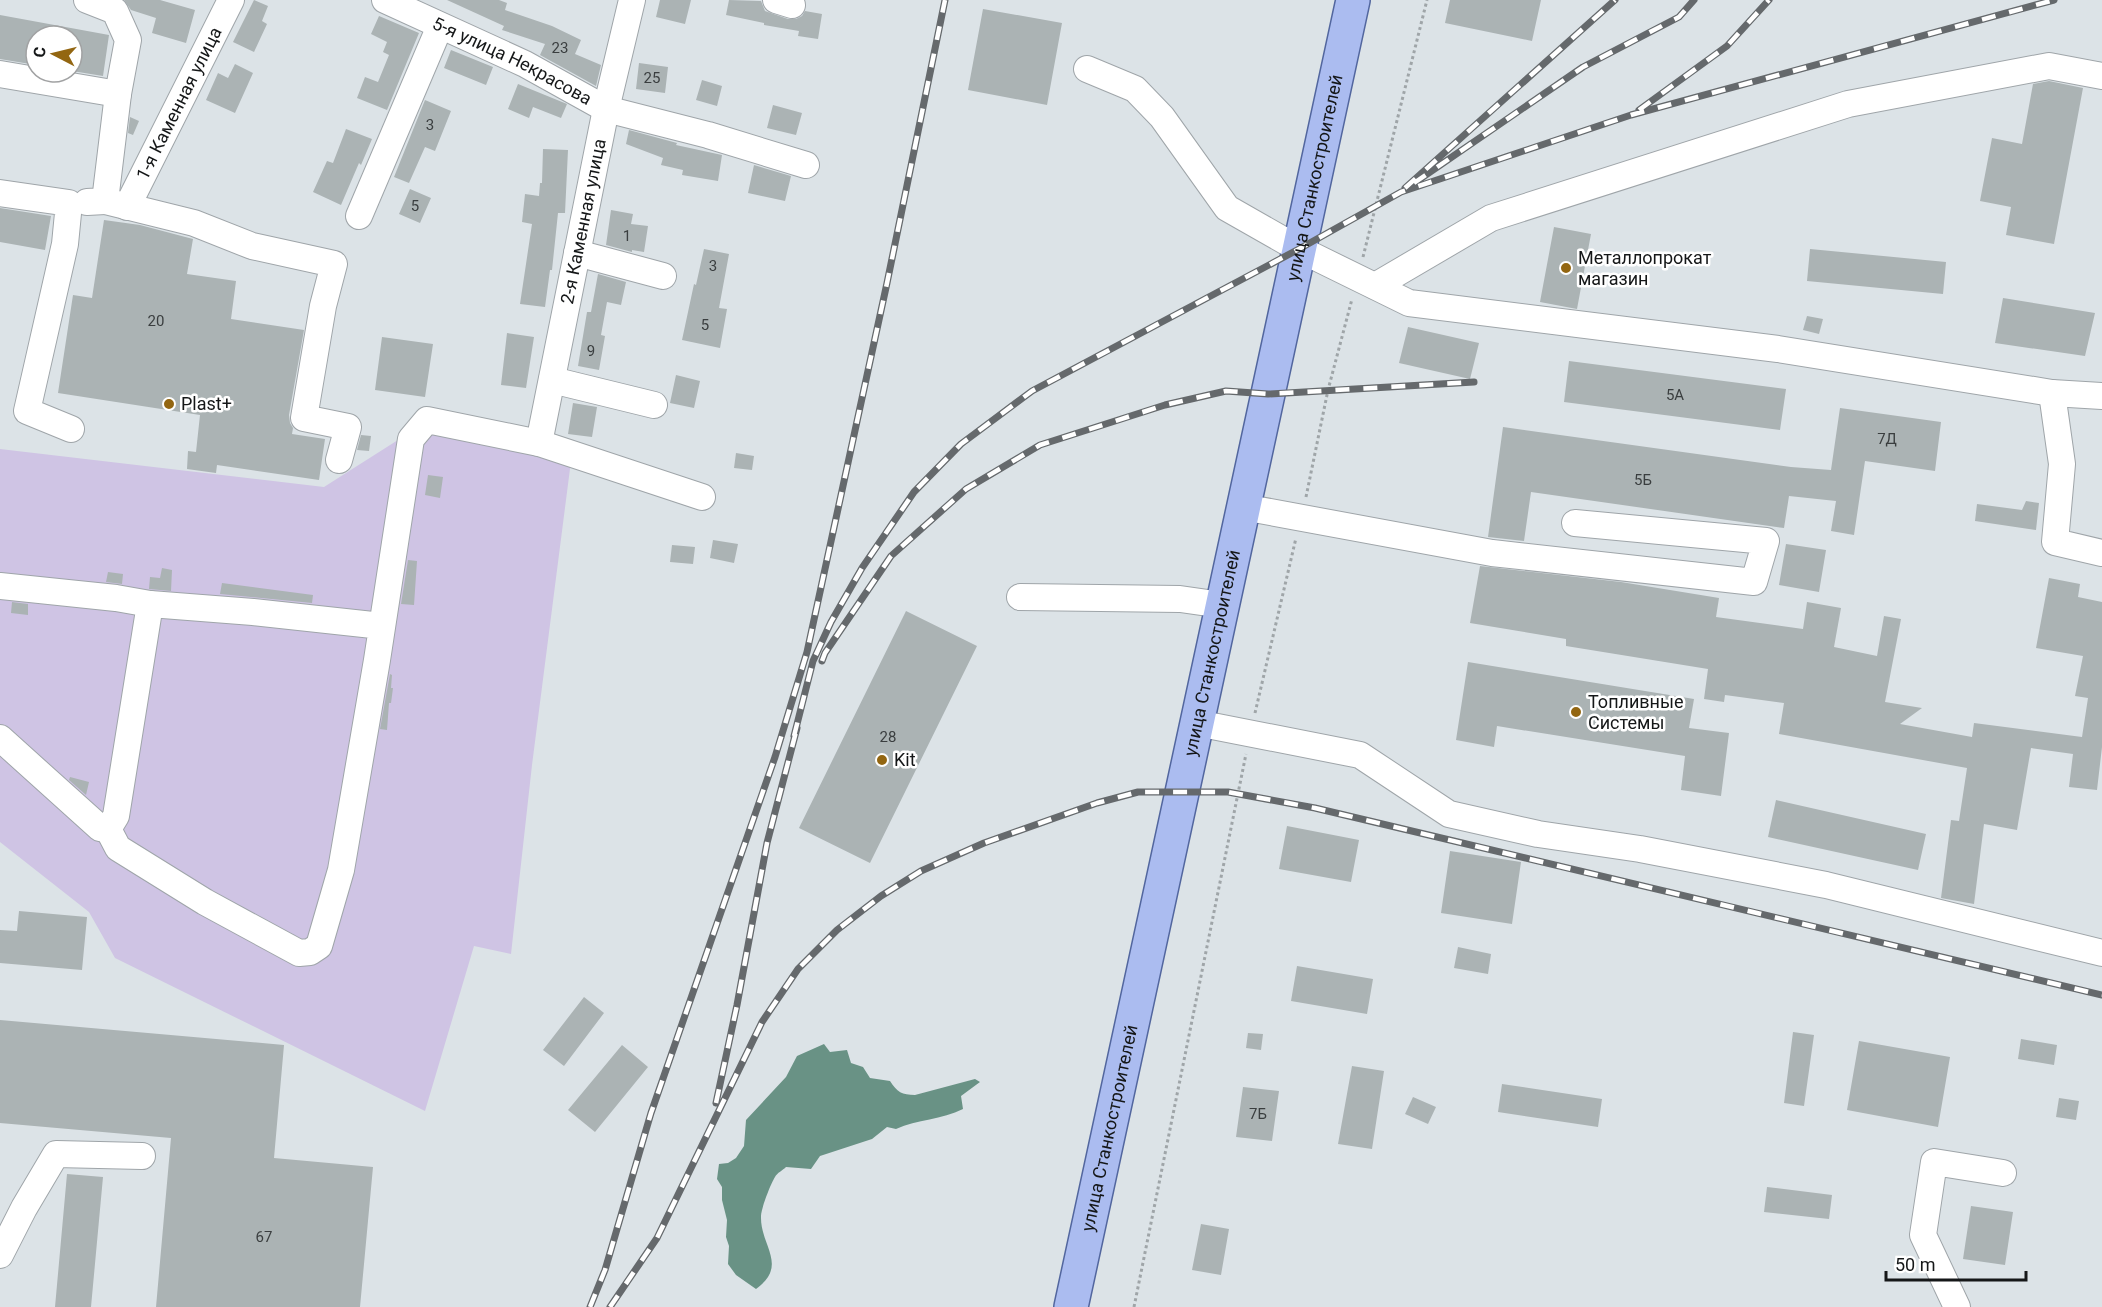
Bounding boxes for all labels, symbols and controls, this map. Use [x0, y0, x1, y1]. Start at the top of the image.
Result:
street label: 5-я улица Некрасова [429, 12, 596, 109]
street label: 1-я Каменная улица [132, 23, 226, 183]
north arrow [24, 24, 84, 84]
house number: 23 [552, 39, 568, 57]
text: С [30, 46, 50, 59]
house number: 25 [644, 69, 660, 87]
street label: улица Станкостроителей [1282, 73, 1347, 283]
house number: 3 [426, 116, 434, 134]
street label: 2-я Каменная улица [556, 137, 610, 306]
house number: 5 [411, 197, 419, 215]
house number: 1 [623, 227, 631, 245]
place label: Металлопрокат магазин [1578, 247, 1712, 289]
house number: 3 [709, 257, 717, 275]
marker: Металлопрокат магазин [1559, 261, 1573, 275]
house number: 20 [148, 312, 164, 330]
house number: 5 [701, 316, 709, 334]
house number: 9 [587, 342, 595, 360]
house number: 5А [1666, 386, 1684, 404]
place label: Plast+ [181, 393, 232, 414]
marker: Plast+ [162, 397, 176, 411]
house number: 7Д [1877, 430, 1897, 448]
house number: 5Б [1634, 471, 1652, 489]
street label: улица Станкостроителей [1179, 548, 1244, 758]
place label: Топливные Системы [1588, 691, 1684, 733]
marker: Топливные Системы [1569, 705, 1583, 719]
house number: 28 [880, 728, 896, 746]
place label: Kit [894, 749, 916, 770]
marker: Kit [875, 753, 889, 767]
street label: улица Станкостроителей [1077, 1023, 1142, 1233]
house number: 7Б [1249, 1105, 1267, 1123]
house number: 67 [256, 1228, 272, 1246]
scale bar [1886, 1244, 2026, 1282]
text: 50 m [1895, 1254, 1935, 1275]

